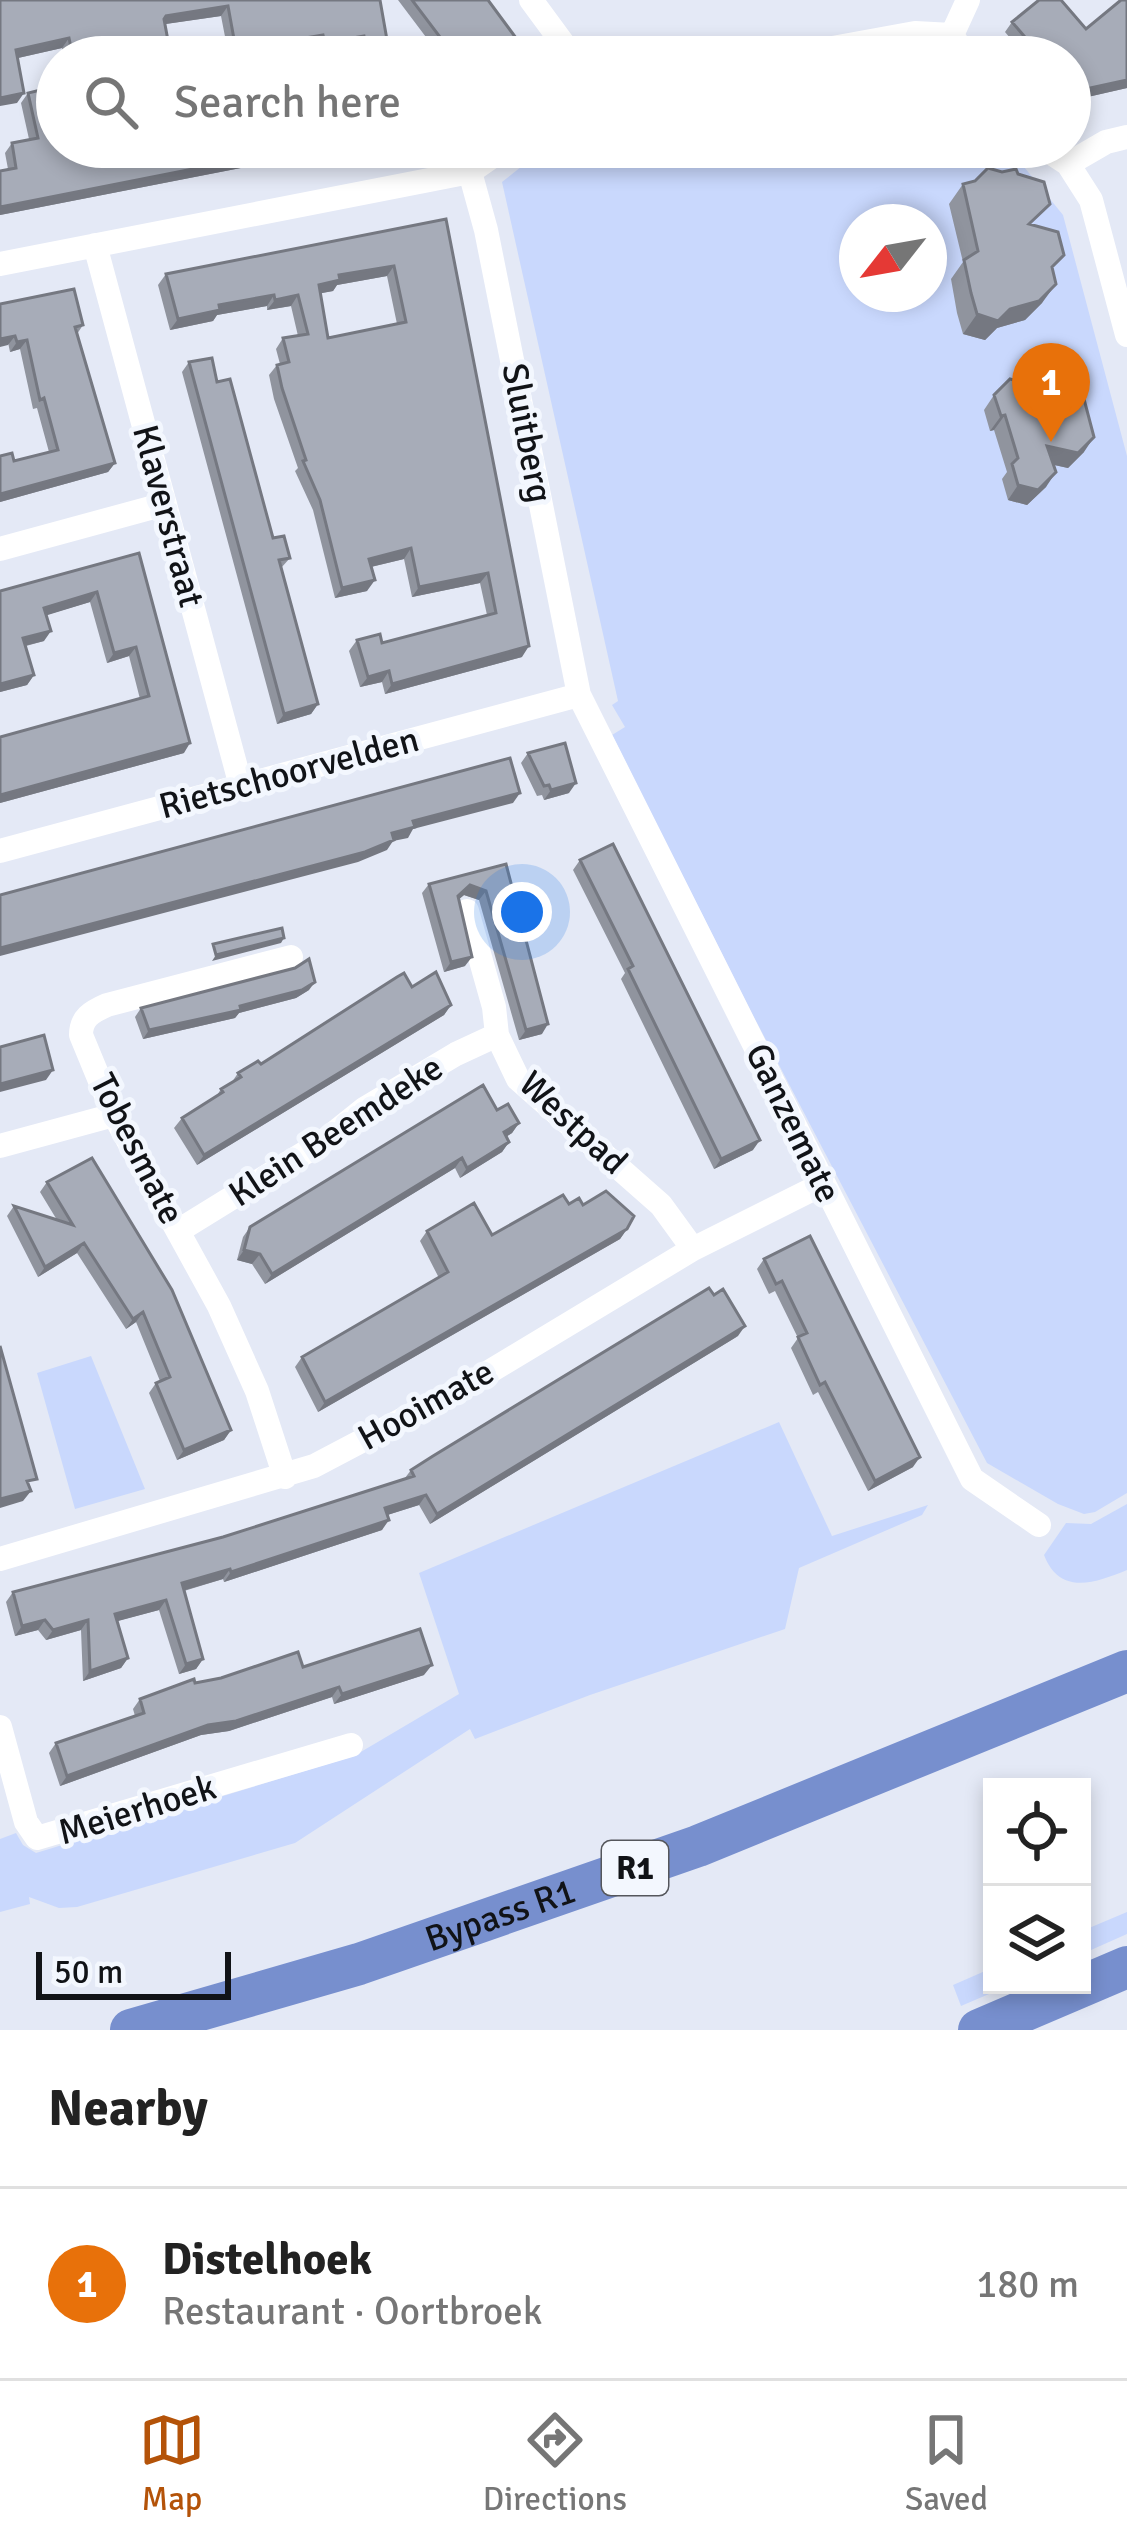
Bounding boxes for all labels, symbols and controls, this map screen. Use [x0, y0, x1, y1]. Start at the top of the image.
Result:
search box [36, 36, 1091, 168]
icon: search [78, 69, 144, 135]
text: Search here [174, 75, 401, 130]
north arrow [839, 204, 947, 312]
pin: 1 [1012, 343, 1090, 442]
street label: Sluitberg [491, 360, 563, 506]
street label: Klaverstraat [122, 420, 214, 612]
street label: Rietschoorvelden [154, 717, 424, 829]
your location [492, 882, 552, 942]
street label: Ganzemate [735, 1036, 851, 1210]
street label: Klein Beemdeke [221, 1045, 451, 1217]
street label: Westpad [509, 1062, 637, 1184]
street label: Tobesmate [80, 1066, 194, 1232]
street label: Hooimate [350, 1349, 502, 1461]
street label: Meierhoek [53, 1765, 221, 1855]
map controls [983, 1778, 1091, 1994]
button: locate [983, 1778, 1091, 1886]
road number: R1 [602, 1841, 668, 1895]
street label: Bypass R1 [419, 1868, 581, 1962]
button: layers [983, 1886, 1091, 1994]
scale bar [36, 1946, 231, 1999]
text: 50 m [54, 1952, 123, 1993]
text: Nearby [48, 2077, 208, 2140]
text: Distelhoek [162, 2232, 372, 2287]
text: 1 [76, 2260, 98, 2308]
text: 180 m [976, 2260, 1079, 2308]
text: Restaurant · Oortbroek [162, 2287, 542, 2335]
tab: Map [139, 2407, 205, 2520]
tab: Directions [483, 2407, 627, 2520]
tab: Saved [905, 2407, 988, 2520]

